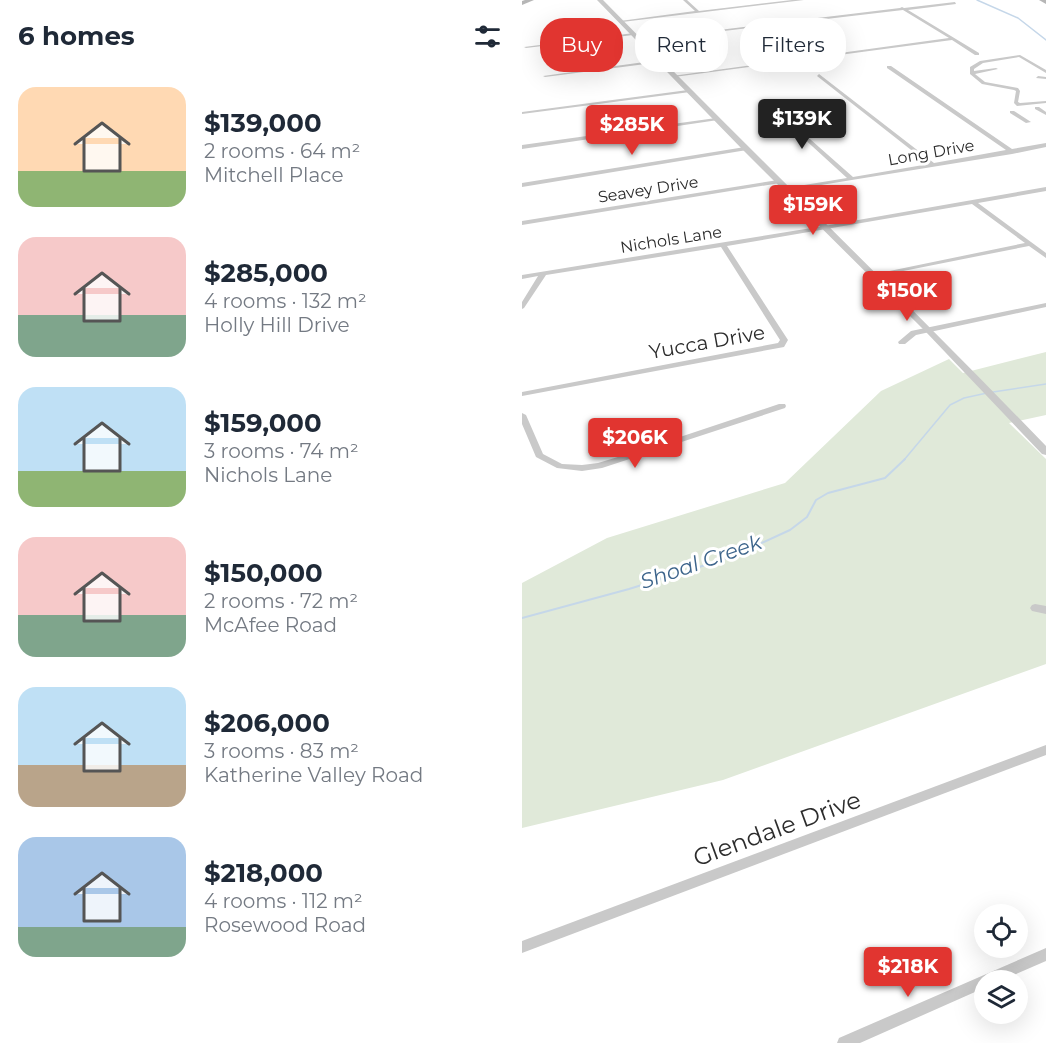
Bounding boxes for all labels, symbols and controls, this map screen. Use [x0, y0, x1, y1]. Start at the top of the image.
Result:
chip: Buy [540, 18, 623, 72]
chip: Rent [635, 18, 728, 72]
chip: Filters [740, 18, 846, 72]
text: 6 homes [18, 20, 135, 52]
icon: filters [471, 20, 504, 53]
pin: $139K [760, 99, 844, 150]
pin: $285K [590, 105, 674, 156]
text: $139K [772, 106, 832, 130]
text: $139,000 [204, 107, 322, 139]
icon: home [66, 111, 138, 183]
text: $285K [600, 112, 664, 136]
street label: Long Drive [886, 136, 976, 169]
text: 2 rooms · 64 m² [204, 139, 360, 163]
text: Mitchell Place [204, 163, 343, 187]
street label: Seavey Drive [597, 172, 700, 207]
pin: $159K [771, 185, 855, 236]
text: $159K [783, 192, 843, 216]
street label: Nichols Lane [619, 222, 723, 257]
text: $285,000 [204, 257, 328, 289]
icon: home [66, 261, 138, 333]
pin: $150K [865, 271, 949, 322]
text: $150K [877, 278, 937, 302]
text: 4 rooms · 132 m² [204, 289, 367, 313]
text: Holly Hill Drive [204, 313, 350, 337]
street label: Yucca Drive [647, 320, 767, 364]
text: $159,000 [204, 407, 322, 439]
icon: home [66, 411, 138, 483]
pin: $206K [593, 418, 677, 469]
text: $206K [602, 425, 668, 449]
text: 3 rooms · 74 m² [204, 439, 359, 463]
text: Nichols Lane [204, 463, 332, 487]
water label: Shoal Creek [637, 529, 766, 594]
text: $150,000 [204, 557, 323, 589]
icon: home [66, 561, 138, 633]
text: 2 rooms · 72 m² [204, 589, 358, 613]
text: McAfee Road [204, 613, 337, 637]
text: $206,000 [204, 707, 330, 739]
icon: home [66, 711, 138, 783]
text: 3 rooms · 83 m² [204, 739, 359, 763]
text: Katherine Valley Road [204, 763, 423, 787]
street label: Glendale Drive [689, 785, 865, 872]
text: $218,000 [204, 857, 323, 889]
icon: home [66, 861, 138, 933]
text: 4 rooms · 112 m² [204, 889, 363, 913]
map controls [974, 904, 1028, 1024]
button: locate [974, 904, 1028, 958]
text: Rosewood Road [204, 913, 366, 937]
pin: $218K [866, 947, 950, 998]
text: $218K [878, 954, 938, 978]
button: layers [974, 970, 1028, 1024]

